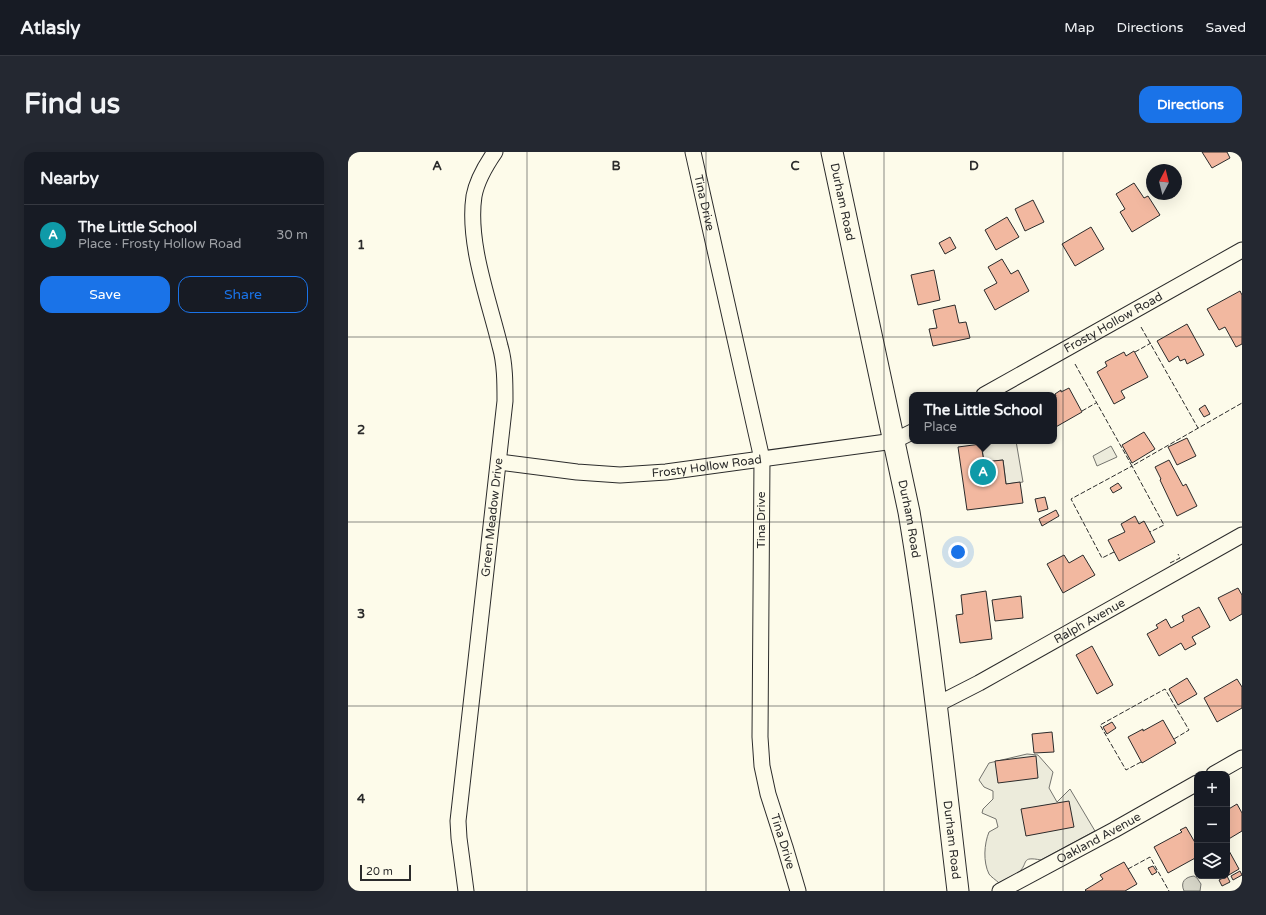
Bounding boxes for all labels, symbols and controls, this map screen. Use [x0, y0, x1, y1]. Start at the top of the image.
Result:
text: Atlasly [20, 17, 80, 39]
text: Map [1064, 19, 1095, 36]
text: Directions [1117, 19, 1184, 36]
text: Saved [1206, 19, 1246, 36]
button: Directions [1139, 86, 1242, 123]
text: Find us [24, 87, 120, 121]
text: A [432, 158, 442, 174]
text: B [611, 158, 621, 174]
text: C [790, 158, 800, 174]
text: D [969, 158, 979, 174]
street label: Durham Road [828, 162, 858, 242]
north arrow [1146, 164, 1182, 200]
text: Nearby [40, 168, 99, 189]
street label: Tina Drive [691, 173, 718, 232]
text: The Little School [78, 218, 197, 236]
text: A [48, 227, 58, 243]
text: 30 m [276, 227, 308, 243]
text: Place · Frosty Hollow Road [78, 236, 241, 252]
text: 1 [357, 237, 365, 253]
button: Save [40, 276, 170, 313]
button: Share [178, 276, 308, 313]
street label: Frosty Hollow Road [1061, 289, 1165, 356]
popup [909, 392, 1057, 444]
text: The Little School [924, 401, 1042, 419]
text: Place [924, 419, 957, 435]
text: 2 [357, 422, 365, 438]
street label: Frosty Hollow Road [651, 452, 763, 480]
street label: Green Meadow Drive [478, 457, 506, 578]
pin: A [970, 457, 996, 487]
street label: Durham Road [895, 479, 923, 559]
street label: Tina Drive [754, 491, 768, 548]
your location [948, 542, 968, 562]
street label: Ralph Avenue [1051, 595, 1128, 646]
text: 3 [357, 606, 365, 622]
map controls [1194, 771, 1230, 879]
button: + [1194, 771, 1230, 807]
text: 4 [357, 791, 366, 807]
street label: Durham Road [941, 800, 964, 880]
button: − [1194, 807, 1230, 843]
street label: Oakland Avenue [1054, 809, 1143, 866]
street label: Tina Drive [768, 812, 798, 871]
button: layers [1194, 843, 1230, 879]
scale bar [360, 863, 411, 882]
text: 20 m [366, 865, 393, 878]

